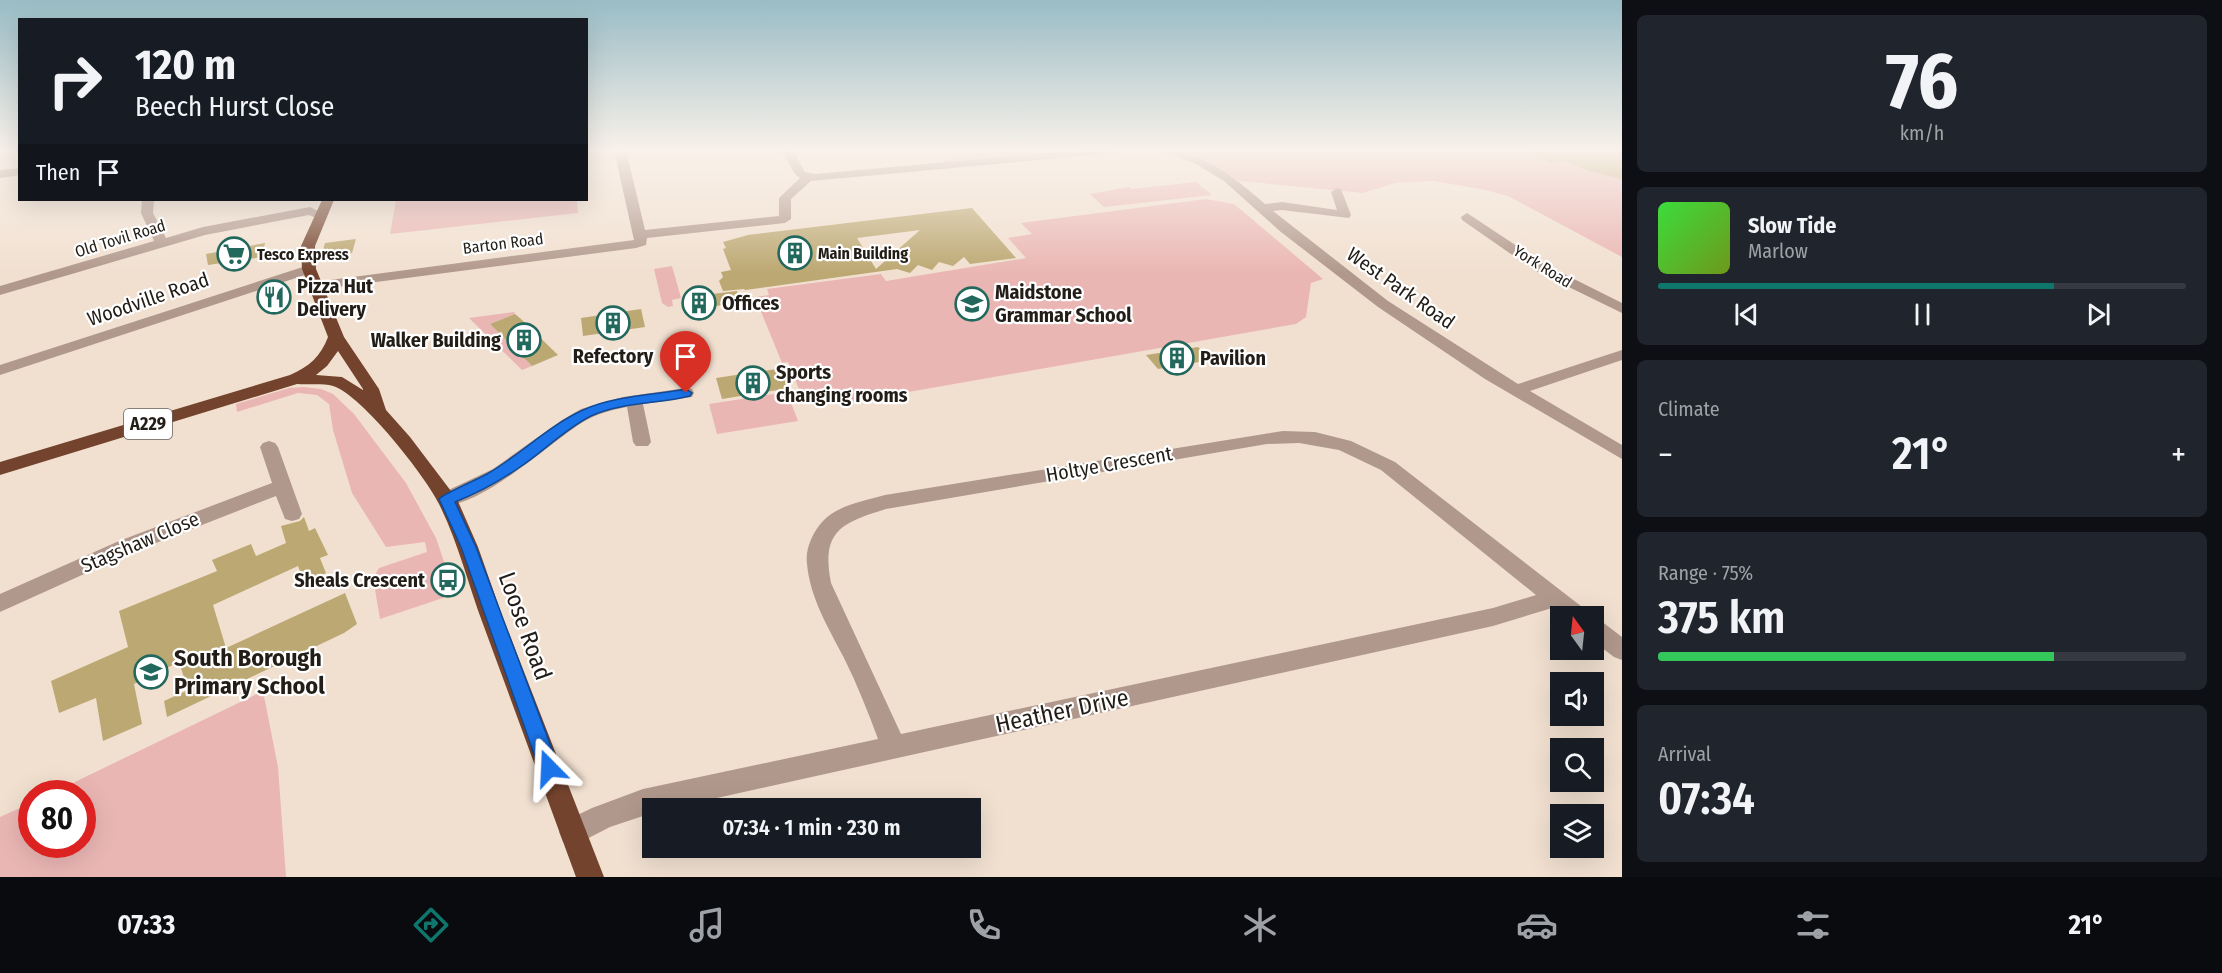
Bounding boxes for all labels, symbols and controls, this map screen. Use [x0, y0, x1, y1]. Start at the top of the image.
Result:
text: 76 [1886, 35, 1958, 129]
text: 120 m [135, 40, 236, 90]
icon: right [36, 42, 114, 120]
text: Beech Hurst Close [135, 91, 334, 123]
text: km/h [1900, 121, 1944, 145]
icon: arrive [92, 156, 125, 189]
text: Then [36, 159, 80, 186]
text: Slow Tide [1748, 212, 1836, 239]
street label: Old Tovil Road [73, 216, 168, 261]
street label: Barton Road [462, 229, 544, 258]
building icon: Main Building [777, 235, 813, 271]
supermarket icon: Tesco Express [216, 236, 252, 272]
text: Marlow [1748, 239, 1808, 263]
street label: York Road [1510, 241, 1576, 292]
street label: West Park Road [1342, 242, 1460, 334]
place label: Main Building [818, 244, 908, 263]
place label: Tesco Express [257, 245, 349, 264]
street label: Woodville Road [84, 267, 212, 331]
place label: Pizza Hut Delivery [297, 274, 374, 321]
restaurant icon: Pizza Hut Delivery [256, 279, 292, 315]
place label: Maidstone Grammar School [995, 280, 1132, 327]
building icon: Offices [681, 285, 717, 321]
school or university icon: Maidstone Grammar School [954, 286, 990, 322]
place label: Offices [722, 291, 780, 315]
icon: previous [1730, 298, 1763, 331]
icon: pause [1906, 298, 1939, 331]
icon: next [2082, 298, 2115, 331]
building icon: Refectory [595, 305, 631, 341]
building icon: Walker Building [506, 322, 542, 358]
place label: Walker Building [371, 328, 501, 352]
pin [660, 331, 711, 393]
icon: arrive [669, 340, 702, 373]
building icon: Pavilion [1159, 340, 1195, 376]
place label: Refectory [573, 344, 654, 368]
place label: Pavilion [1200, 346, 1266, 370]
place label: Sports changing rooms [776, 360, 908, 407]
building icon: Sports changing rooms [735, 365, 771, 401]
text: Climate [1658, 397, 1720, 421]
road number: A229 [124, 409, 172, 439]
text: 21° [1892, 427, 1952, 481]
text: − [1658, 435, 1673, 475]
text: + [2171, 435, 2186, 475]
street label: Holtye Crescent [1044, 441, 1174, 487]
street label: Stagshaw Close [77, 506, 203, 578]
text: Range · 75% [1658, 561, 1753, 585]
bus stop icon: Sheals Crescent [430, 562, 466, 598]
place label: Sheals Crescent [294, 568, 426, 592]
street label: Loose Road [493, 568, 557, 684]
text: 375 km [1658, 591, 1786, 645]
north arrow [1550, 606, 1604, 660]
map controls [1550, 606, 1604, 858]
place label: South Borough Primary School [174, 644, 325, 700]
school or university icon: South Borough Primary School [133, 654, 169, 690]
button: sound [1550, 672, 1604, 726]
street label: Heather Drive [993, 683, 1131, 739]
position arrow [517, 736, 581, 800]
button: search [1550, 738, 1604, 792]
text: Arrival [1658, 742, 1711, 766]
text: 07:34 [1658, 772, 1755, 826]
speed limit sign: 80 [18, 780, 96, 858]
button: layers [1550, 804, 1604, 858]
text: 07:34 · 1 min · 230 m [722, 814, 901, 841]
icon: directions [410, 904, 452, 946]
icon: music [686, 904, 728, 946]
icon: phone [963, 904, 1005, 946]
icon: climate [1239, 904, 1281, 946]
icon: car [1516, 904, 1558, 946]
icon: filters [1792, 904, 1834, 946]
text: 07:33 [117, 909, 175, 941]
text: 21° [2069, 909, 2105, 941]

